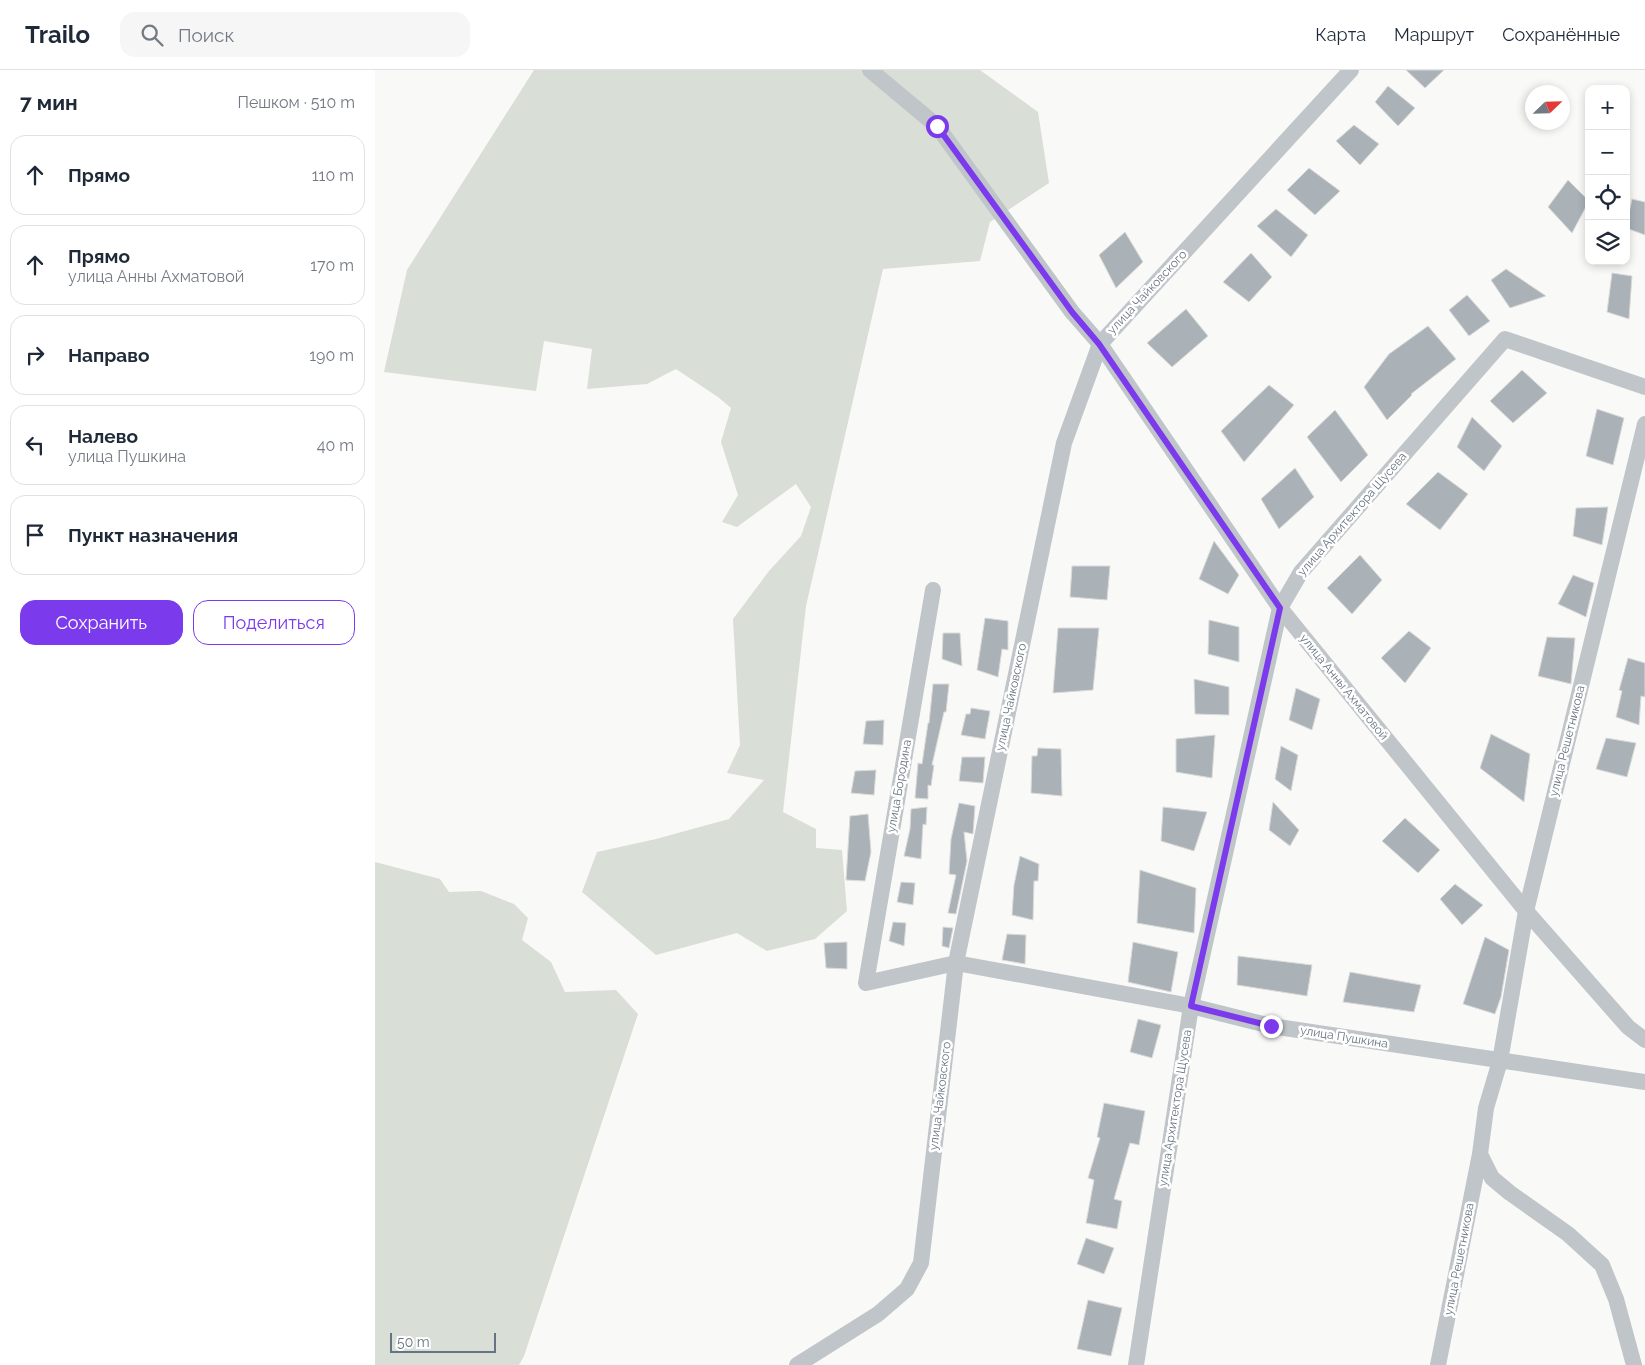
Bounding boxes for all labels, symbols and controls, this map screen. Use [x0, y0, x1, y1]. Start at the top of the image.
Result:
search box [120, 12, 470, 57]
text: Trailo [25, 20, 90, 49]
icon: search [138, 21, 166, 49]
text: Поиск [178, 24, 234, 46]
text: Карта [1315, 24, 1366, 45]
text: Маршрут [1394, 24, 1474, 45]
text: Сохранённые [1502, 24, 1620, 45]
north arrow [1525, 85, 1570, 130]
map controls [1585, 85, 1630, 265]
button: + [1585, 85, 1630, 130]
text: 7 мин [20, 90, 78, 115]
text: Пешком · 510 m [237, 93, 355, 112]
route start [926, 115, 949, 138]
button: − [1585, 130, 1630, 175]
icon: ahead [21, 161, 49, 189]
text: Прямо [68, 164, 130, 186]
text: 110 m [312, 166, 354, 185]
button: locate [1585, 175, 1630, 220]
button: layers [1585, 220, 1630, 265]
text: Прямо [68, 245, 130, 267]
street label: улица Чайковского [1105, 247, 1189, 337]
icon: ahead [21, 251, 49, 279]
text: 170 m [310, 256, 354, 275]
text: улица Анны Ахматовой [68, 267, 244, 286]
icon: right [21, 341, 49, 369]
text: Направо [68, 344, 149, 366]
text: 190 m [309, 346, 354, 365]
text: Налево [68, 425, 138, 447]
icon: left [21, 431, 49, 459]
text: 40 m [317, 436, 354, 455]
text: улица Пушкина [68, 447, 186, 466]
street label: улица Архитектора Щусева [1295, 449, 1409, 579]
icon: arrive [21, 521, 49, 549]
text: Пункт назначения [68, 524, 238, 546]
button: Сохранить [20, 600, 183, 645]
button: Поделиться [193, 600, 355, 645]
street label: улица Анны Ахматовой [1297, 631, 1391, 743]
street label: улица Чайковского [993, 642, 1029, 752]
street label: улица Решетникова [1546, 684, 1588, 798]
street label: улица Бородина [884, 738, 914, 834]
route end [1260, 1015, 1283, 1038]
street label: улица Пушкина [1299, 1023, 1389, 1051]
street label: улица Архитектора Щусева [1156, 1028, 1194, 1188]
street label: улица Чайковского [926, 1041, 954, 1151]
street label: улица Решетникова [1441, 1202, 1477, 1316]
scale bar [390, 1330, 496, 1353]
text: 50 m [397, 1334, 430, 1350]

